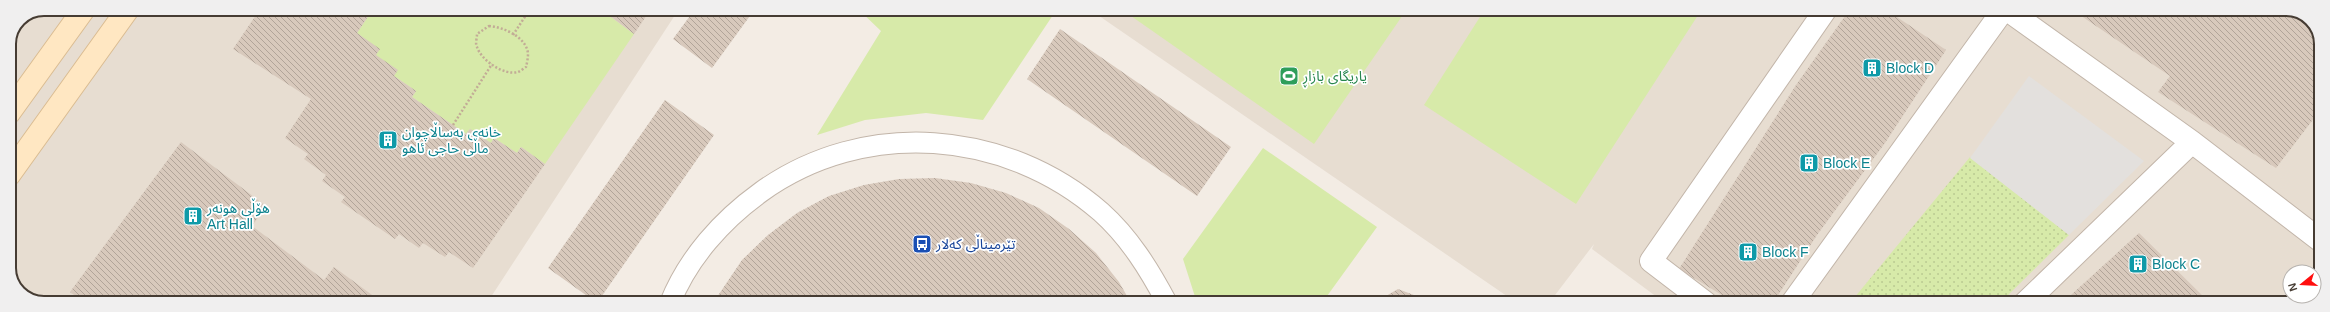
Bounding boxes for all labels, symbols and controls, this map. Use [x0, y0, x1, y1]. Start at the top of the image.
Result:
building icon: Block D [1861, 57, 1883, 79]
place label: Block D [1886, 60, 1934, 76]
sports icon: یاریگای بازاڕ [1278, 65, 1300, 87]
place label: یاریگای بازاڕ [1302, 68, 1367, 88]
place label: خانەی بەساڵاچوان ماڵی حاجی ئاهو [402, 122, 501, 157]
building icon: خانەی بەساڵاچوان ماڵی حاجی ئاهو [377, 129, 399, 151]
building icon: Block E [1798, 152, 1820, 174]
place label: Block E [1823, 155, 1870, 171]
place label: هۆڵی هونەر Art Hall [206, 198, 270, 232]
building icon: هۆڵی هونەر Art Hall [182, 205, 204, 227]
bus stop icon: تێرمیناڵی کەلار [911, 233, 933, 255]
place label: تێرمیناڵی کەلار [935, 234, 1016, 253]
building icon: Block F [1737, 241, 1759, 263]
place label: Block F [1762, 244, 1809, 260]
building icon: Block C [2127, 253, 2149, 275]
place label: Block C [2152, 256, 2200, 272]
north arrow [2282, 264, 2322, 304]
text: N [2286, 281, 2299, 293]

